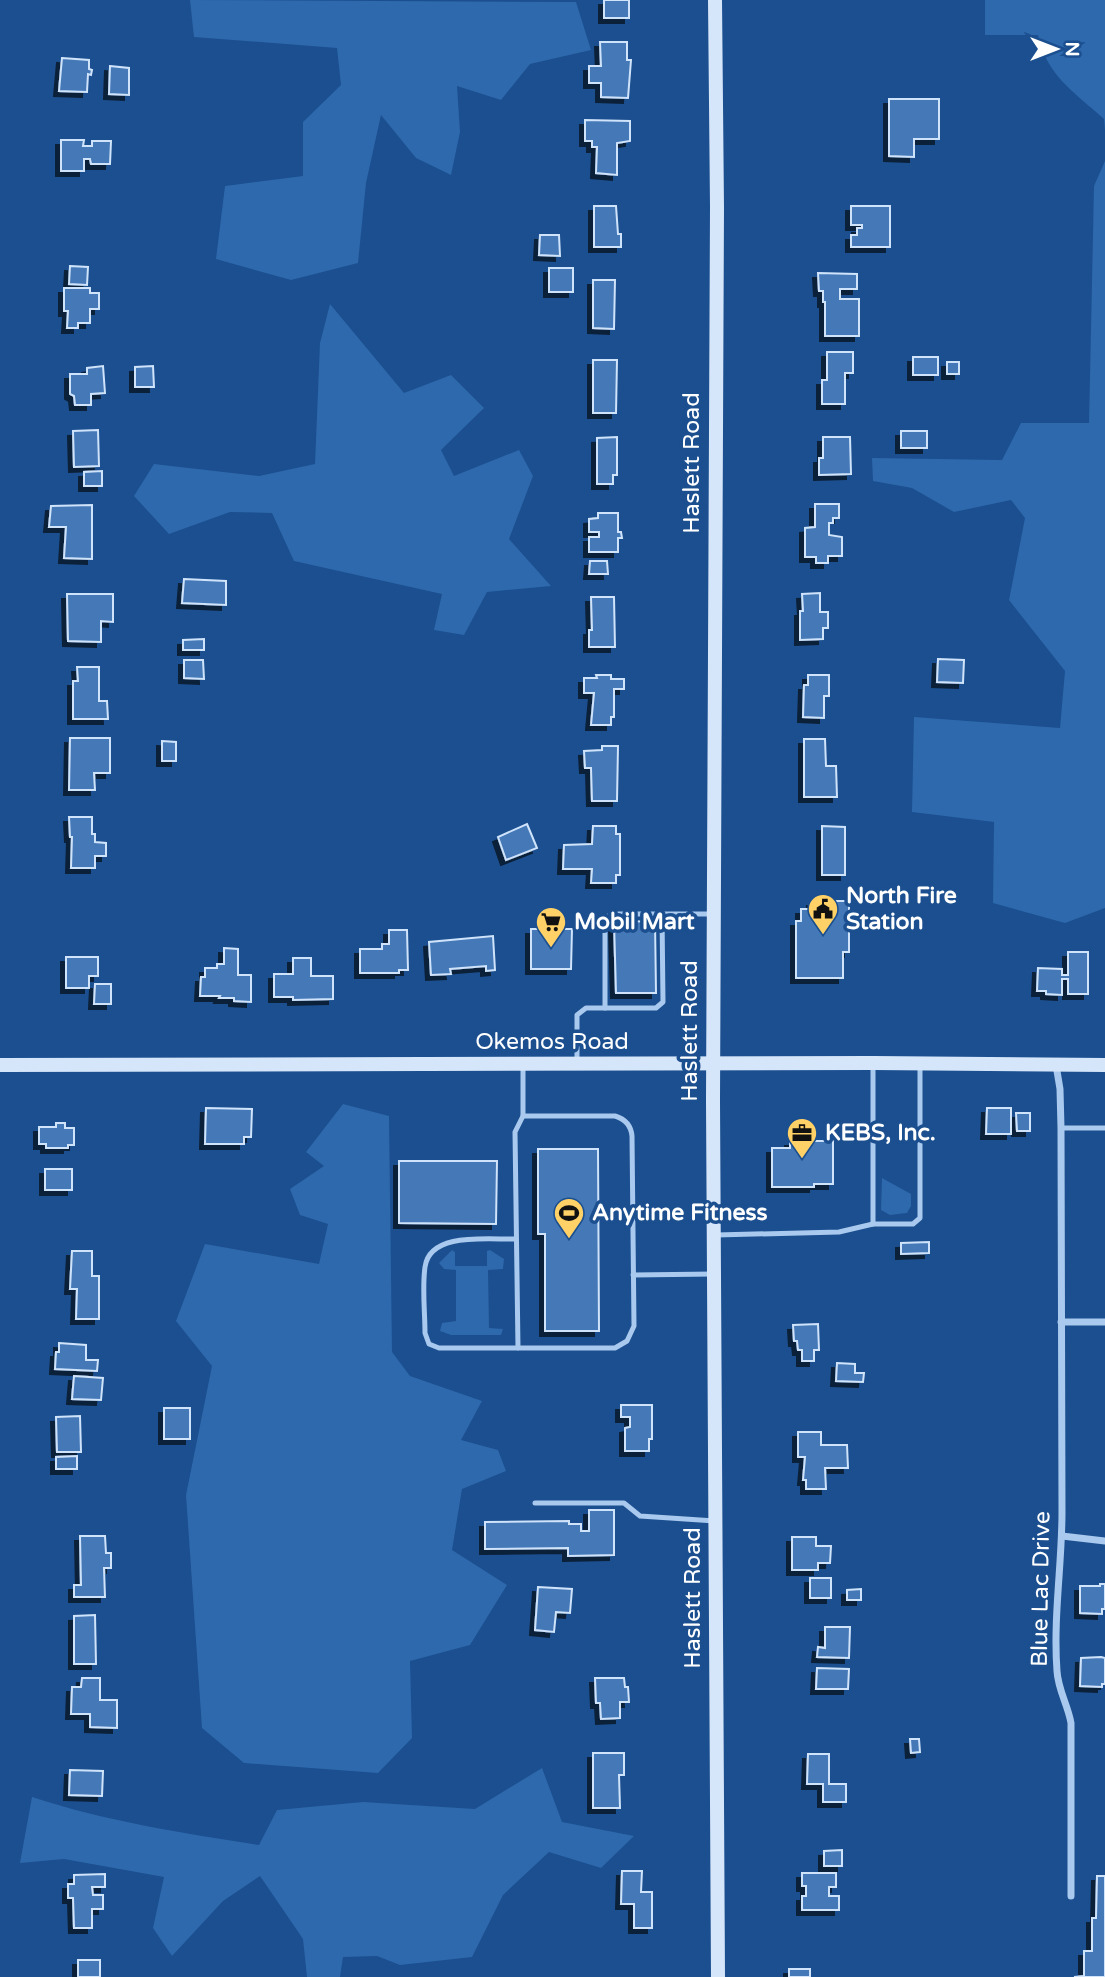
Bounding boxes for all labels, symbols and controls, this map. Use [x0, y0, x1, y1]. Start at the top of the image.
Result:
north arrow [1021, 14, 1091, 84]
text: N [1061, 41, 1083, 57]
street label: Haslett Road [678, 392, 706, 534]
place label: North Fire Station [846, 882, 957, 936]
public building icon: North Fire Station [806, 892, 840, 936]
supermarket icon: Mobil Mart [534, 905, 568, 949]
place label: Mobil Mart [574, 908, 695, 936]
street label: Haslett Road [676, 960, 704, 1102]
street label: Okemos Road [475, 1028, 629, 1056]
office icon: KEBS, Inc. [785, 1116, 819, 1160]
place label: KEBS, Inc. [825, 1119, 936, 1147]
sports icon: Anytime Fitness [552, 1196, 586, 1240]
place label: Anytime Fitness [592, 1199, 768, 1227]
street label: Blue Lac Drive [1026, 1511, 1056, 1667]
street label: Haslett Road [679, 1527, 707, 1669]

